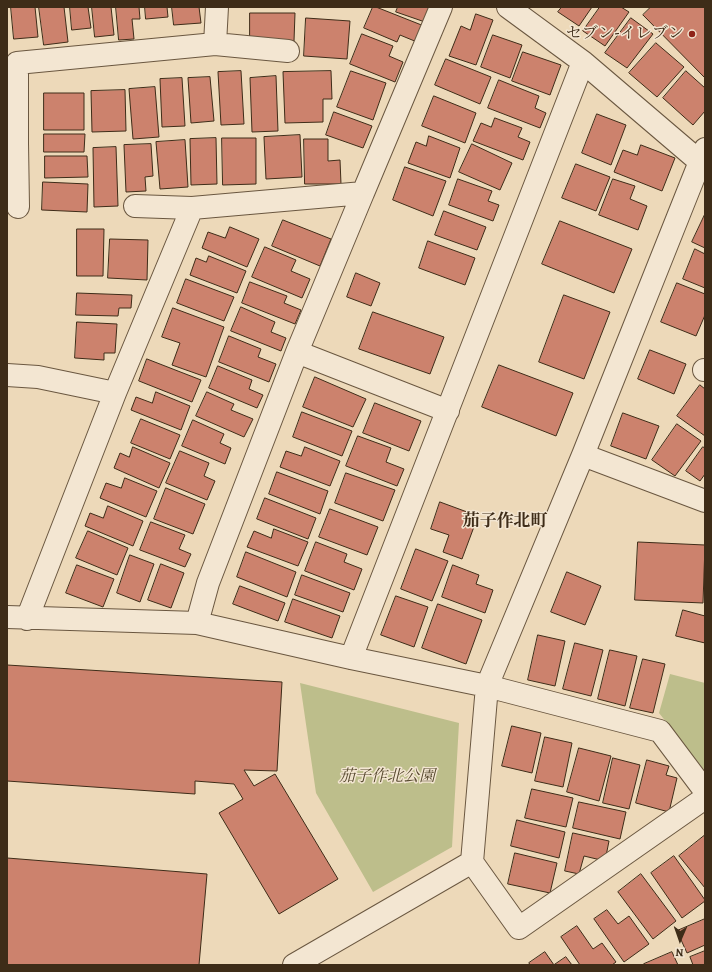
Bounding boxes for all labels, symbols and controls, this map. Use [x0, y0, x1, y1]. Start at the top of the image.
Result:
place label: セブン-イレブン [566, 24, 684, 44]
marker: セブン-イレブン [687, 29, 697, 39]
district label: 茄子作北町 [463, 512, 547, 532]
park label: 茄子作北公園 [339, 767, 435, 787]
north arrow [660, 920, 700, 960]
text: N [675, 945, 684, 960]

